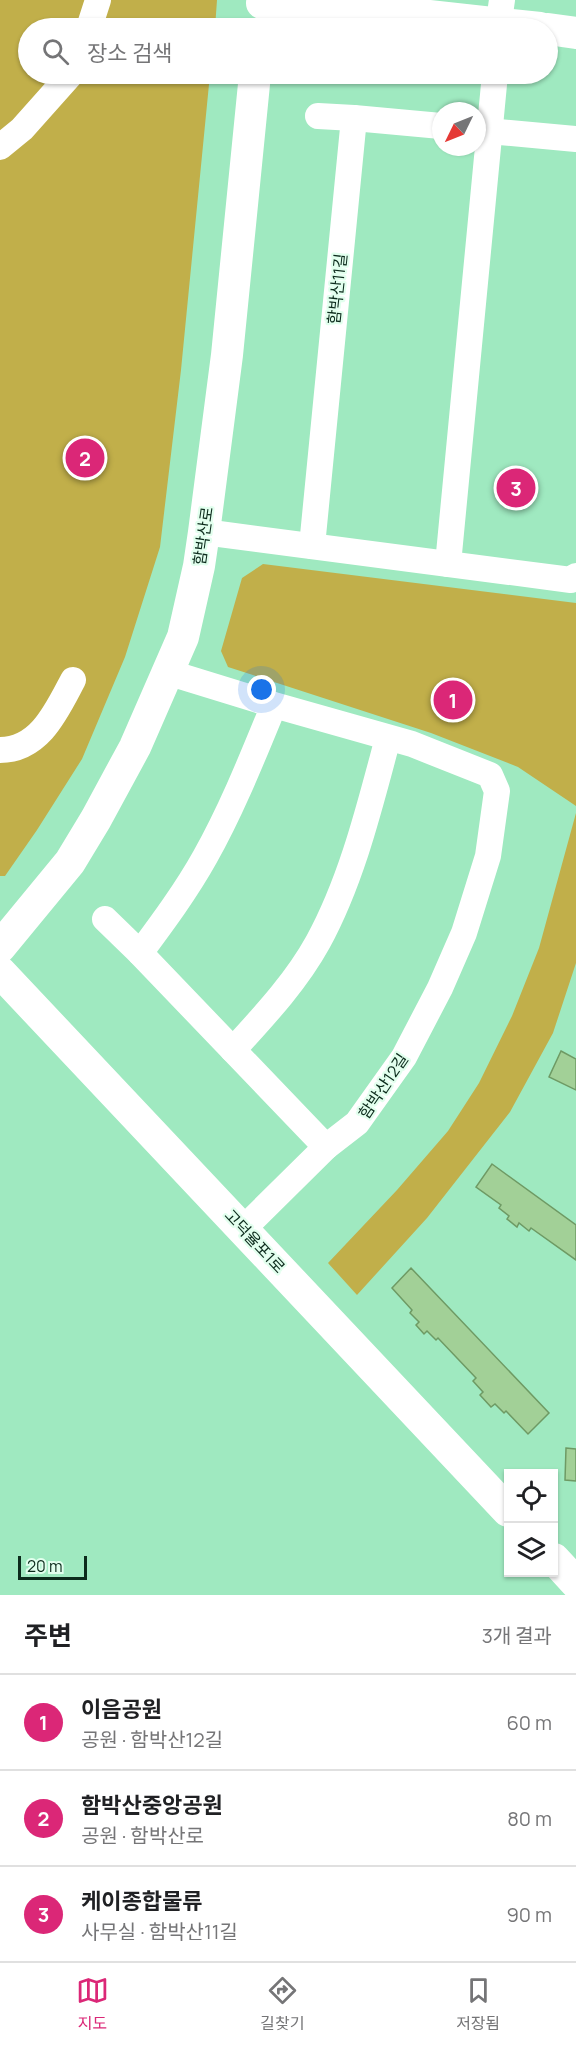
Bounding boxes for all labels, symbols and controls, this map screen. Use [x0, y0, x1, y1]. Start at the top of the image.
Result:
search box [18, 18, 558, 84]
icon: search [39, 35, 72, 68]
text: 장소 검색 [87, 38, 172, 68]
north arrow [432, 102, 486, 156]
street label: 함박산11길 [322, 252, 352, 326]
pin: 2 [66, 436, 104, 480]
pin: 3 [496, 466, 536, 510]
street label: 함박산로 [188, 505, 218, 567]
your location [247, 675, 276, 704]
pin: 1 [434, 678, 472, 722]
street label: 함박산12길 [353, 1049, 413, 1123]
street label: 고덕율포1로 [220, 1204, 290, 1278]
map controls [504, 1469, 558, 1577]
button: locate [504, 1469, 558, 1523]
button: layers [504, 1523, 558, 1577]
scale bar [18, 1553, 87, 1580]
text: 20 m [27, 1555, 63, 1577]
text: 주변 [24, 1617, 72, 1653]
text: 3개 결과 [482, 1622, 552, 1649]
text: 이음공원 [81, 1694, 162, 1724]
text: 1 [39, 1709, 48, 1736]
text: 60 m [506, 1709, 552, 1736]
text: 공원 · 함박산12길 [81, 1726, 223, 1753]
text: 함박산중앙공원 [81, 1790, 223, 1820]
text: 2 [38, 1805, 49, 1832]
text: 80 m [507, 1805, 552, 1832]
text: 공원 · 함박산로 [81, 1822, 204, 1849]
text: 케이종합물류 [81, 1886, 202, 1916]
text: 3 [38, 1901, 49, 1928]
text: 90 m [506, 1901, 552, 1928]
text: 사무실 · 함박산11길 [81, 1918, 238, 1945]
tab: 지도 [76, 1974, 109, 2034]
tab: 길찾기 [260, 1974, 304, 2034]
tab: 저장됨 [456, 1974, 500, 2034]

